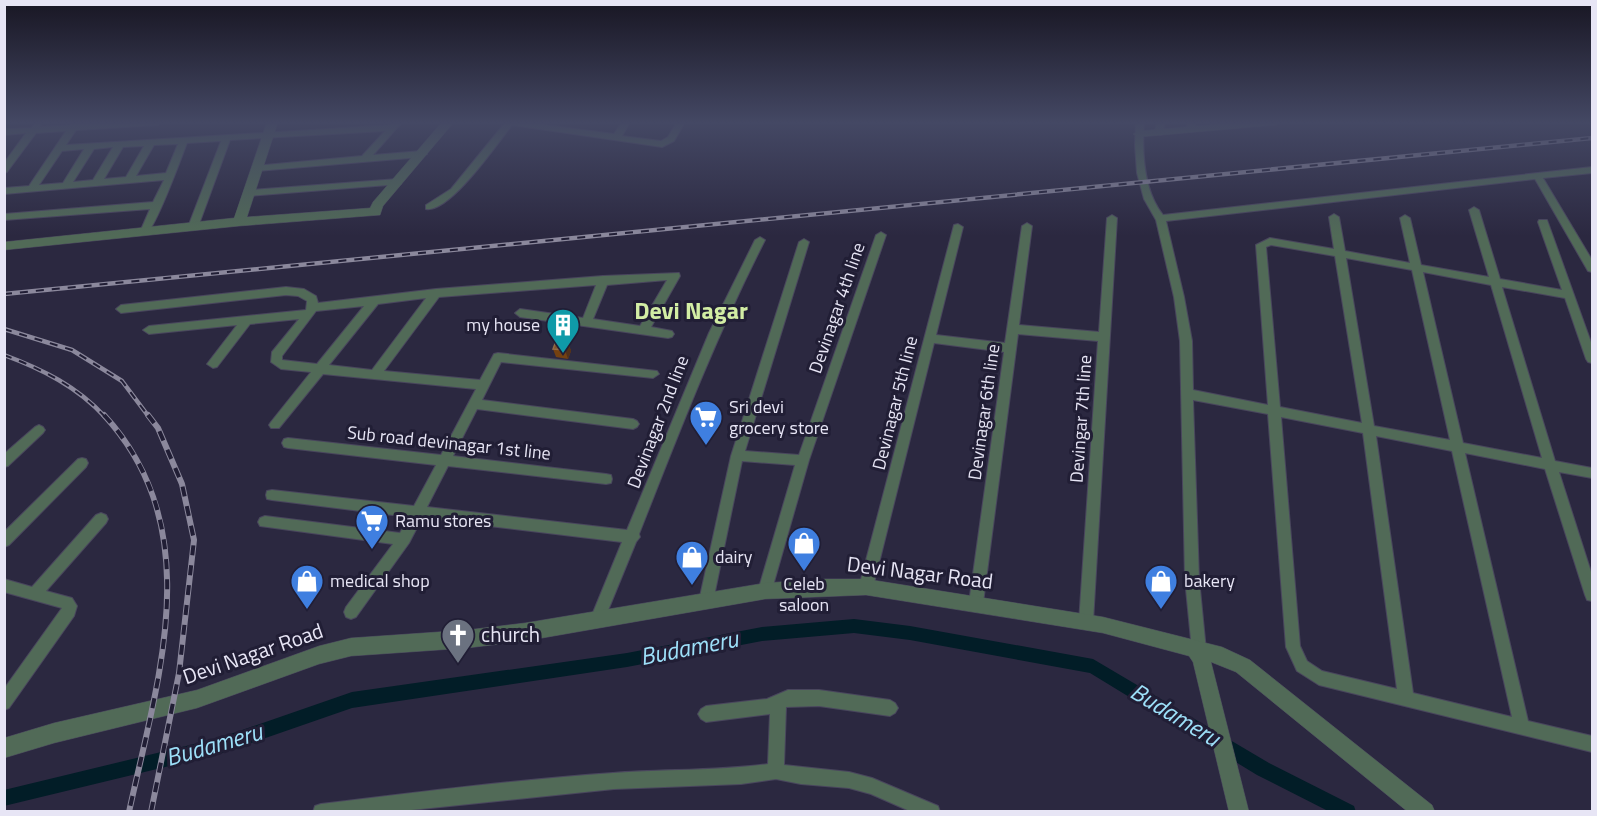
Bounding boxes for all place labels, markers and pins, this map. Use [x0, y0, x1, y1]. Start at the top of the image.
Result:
building icon: my house [545, 307, 581, 354]
place label: my house [466, 311, 540, 338]
place label: Sri devi grocery store [729, 393, 829, 441]
supermarket icon: Sri devi grocery store [688, 399, 724, 446]
supermarket icon: Ramu stores [354, 503, 390, 550]
place label: Ramu stores [395, 507, 491, 534]
shop icon: Celeb saloon [786, 525, 822, 572]
shop icon: dairy [674, 539, 710, 586]
place label: dairy [715, 543, 753, 570]
shop icon: medical shop [289, 563, 325, 610]
shop icon: bakery [1143, 563, 1179, 610]
place label: medical shop [330, 567, 430, 594]
place label: bakery [1184, 567, 1235, 594]
place label: Celeb saloon [779, 570, 829, 618]
church icon: church [440, 617, 476, 664]
place label: church [481, 618, 540, 650]

